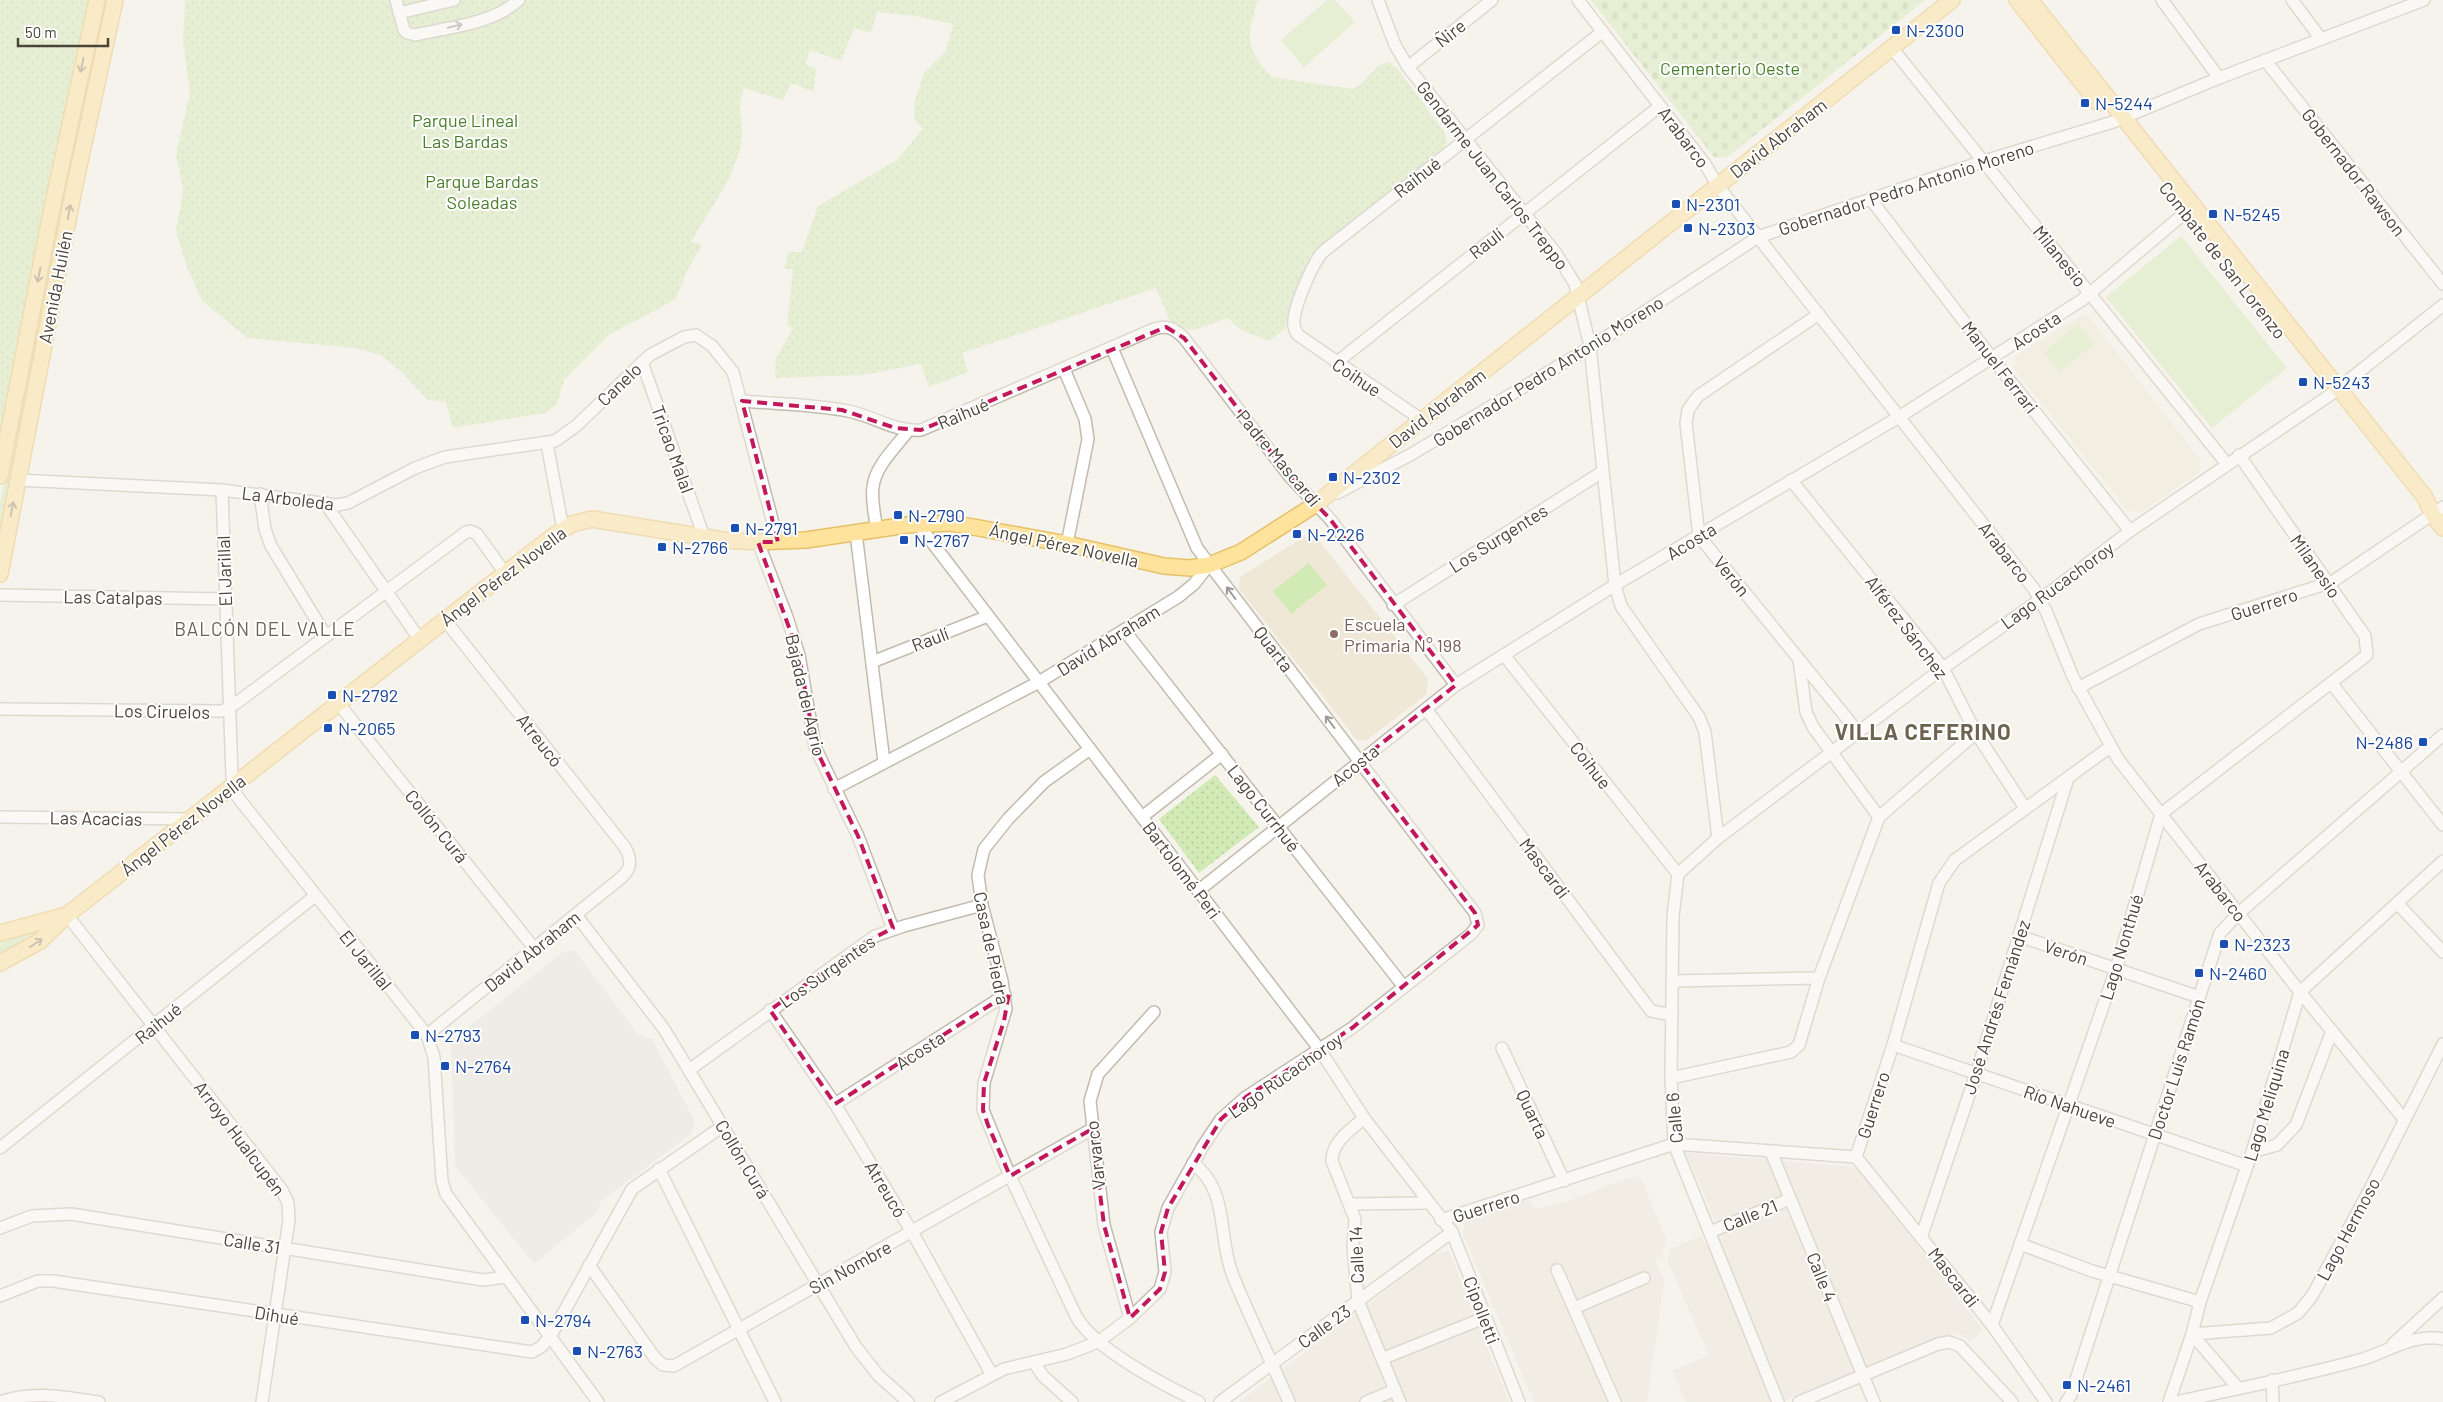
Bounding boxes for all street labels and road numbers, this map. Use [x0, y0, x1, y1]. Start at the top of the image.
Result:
street label: Ñire [1430, 14, 1470, 52]
street label: Gendarme Juan Carlos Treppo [1412, 76, 1574, 274]
street label: David Abraham [1725, 93, 1831, 183]
street label: Arabarco [1654, 102, 1714, 172]
street label: Gobernador Rawson [2297, 104, 2411, 240]
street label: Gobernador Pedro Antonio Moreno [1775, 136, 2037, 240]
street label: Raihué [1389, 152, 1445, 202]
street label: Combate de San Lorenzo [2155, 177, 2291, 343]
street label: Milanesio [2029, 221, 2091, 291]
street label: Raulí [1464, 223, 1508, 263]
street label: Avenida Huilén [33, 229, 77, 345]
street label: Gobernador Pedro Antonio Moreno [1429, 291, 1667, 451]
street label: Acosta [2007, 306, 2065, 354]
street label: Manuel Ferrari [1957, 316, 2043, 418]
street label: Coihue [1328, 353, 1386, 401]
street label: Canelo [592, 358, 646, 410]
street label: David Abraham [1384, 363, 1490, 453]
street label: Raihué [934, 392, 992, 434]
street label: Tricao Malal [647, 402, 699, 496]
street label: Padre Mascardi [1232, 405, 1326, 511]
street label: La Arboleda [241, 481, 335, 515]
street label: Los Surgentes [1445, 499, 1551, 577]
street label: Arabarco [1974, 517, 2036, 587]
street label: Ángel Pérez Novella [987, 518, 1141, 572]
street label: Acosta [1662, 518, 1720, 564]
street label: Ángel Pérez Novella [436, 521, 570, 631]
street label: Milanesio [2286, 530, 2346, 602]
street label: El Jarillal [212, 535, 236, 607]
street label: Lago Rucachoroy [1996, 537, 2118, 633]
street label: Verón [1709, 552, 1755, 600]
street label: Alférez Sánchez [1861, 571, 1953, 683]
street label: Guerrero [2228, 583, 2300, 625]
street label: Las Catalpas [63, 585, 163, 609]
street label: David Abraham [1053, 600, 1163, 680]
street label: Raulí [908, 622, 952, 656]
street label: Quarta [1250, 622, 1298, 676]
street label: Bajada del Agrio [781, 632, 831, 758]
street label: Los Ciruelos [114, 699, 210, 723]
street label: Atreucó [512, 709, 568, 771]
street label: Coihue [1566, 737, 1616, 793]
street label: Acosta [1327, 739, 1383, 791]
street label: Lago Currhué [1223, 760, 1305, 856]
street label: Ángel Pérez Novella [116, 770, 250, 880]
street label: Collón Curá [401, 785, 473, 867]
street label: Las Acacias [49, 806, 143, 830]
street label: Bartolomé Peri [1138, 817, 1226, 923]
street label: Mascardi [1515, 833, 1575, 903]
street label: Arabarco [2190, 856, 2252, 926]
street label: Casa de Piedra [969, 890, 1015, 1006]
street label: Lago Nonthué [2094, 891, 2148, 1003]
street label: David Abraham [480, 906, 584, 996]
street label: José Andrés Fernández [1957, 917, 2035, 1097]
street label: El Jarillal [335, 925, 397, 995]
street label: Los Surgentes [775, 930, 879, 1012]
street label: Verón [2041, 934, 2091, 970]
street label: Doctor Luis Ramón [2143, 995, 2209, 1143]
street label: Raihué [130, 998, 186, 1048]
street label: Acosta [891, 1026, 949, 1074]
street label: Lago Rucachoroy [1224, 1027, 1346, 1123]
street label: Lago Meliquina [2238, 1046, 2294, 1164]
street label: Guerrero [1852, 1069, 1894, 1141]
street label: Arroyo Hualcupén [190, 1076, 290, 1200]
street label: Río Nahueve [2021, 1080, 2119, 1132]
street label: Quarta [1512, 1086, 1554, 1142]
street label: Calle 6 [1661, 1092, 1687, 1144]
street label: Collón Curá [711, 1116, 775, 1202]
street label: Varvarco [1080, 1119, 1110, 1191]
street label: Atreucó [861, 1157, 911, 1221]
street label: Lago Hermoso [2312, 1174, 2384, 1284]
street label: Guerrero [1450, 1185, 1522, 1227]
street label: Calle 21 [1719, 1194, 1781, 1236]
street label: Calle 14 [1344, 1226, 1368, 1284]
street label: Calle 31 [222, 1228, 282, 1258]
street label: Sin Nombre [805, 1235, 895, 1299]
street label: Mascardi [1924, 1243, 1984, 1311]
street label: Calle 4 [1802, 1249, 1842, 1305]
street label: Cipolletti [1459, 1273, 1505, 1347]
street label: Calle 23 [1293, 1299, 1355, 1353]
street label: Dihué [253, 1301, 301, 1329]

